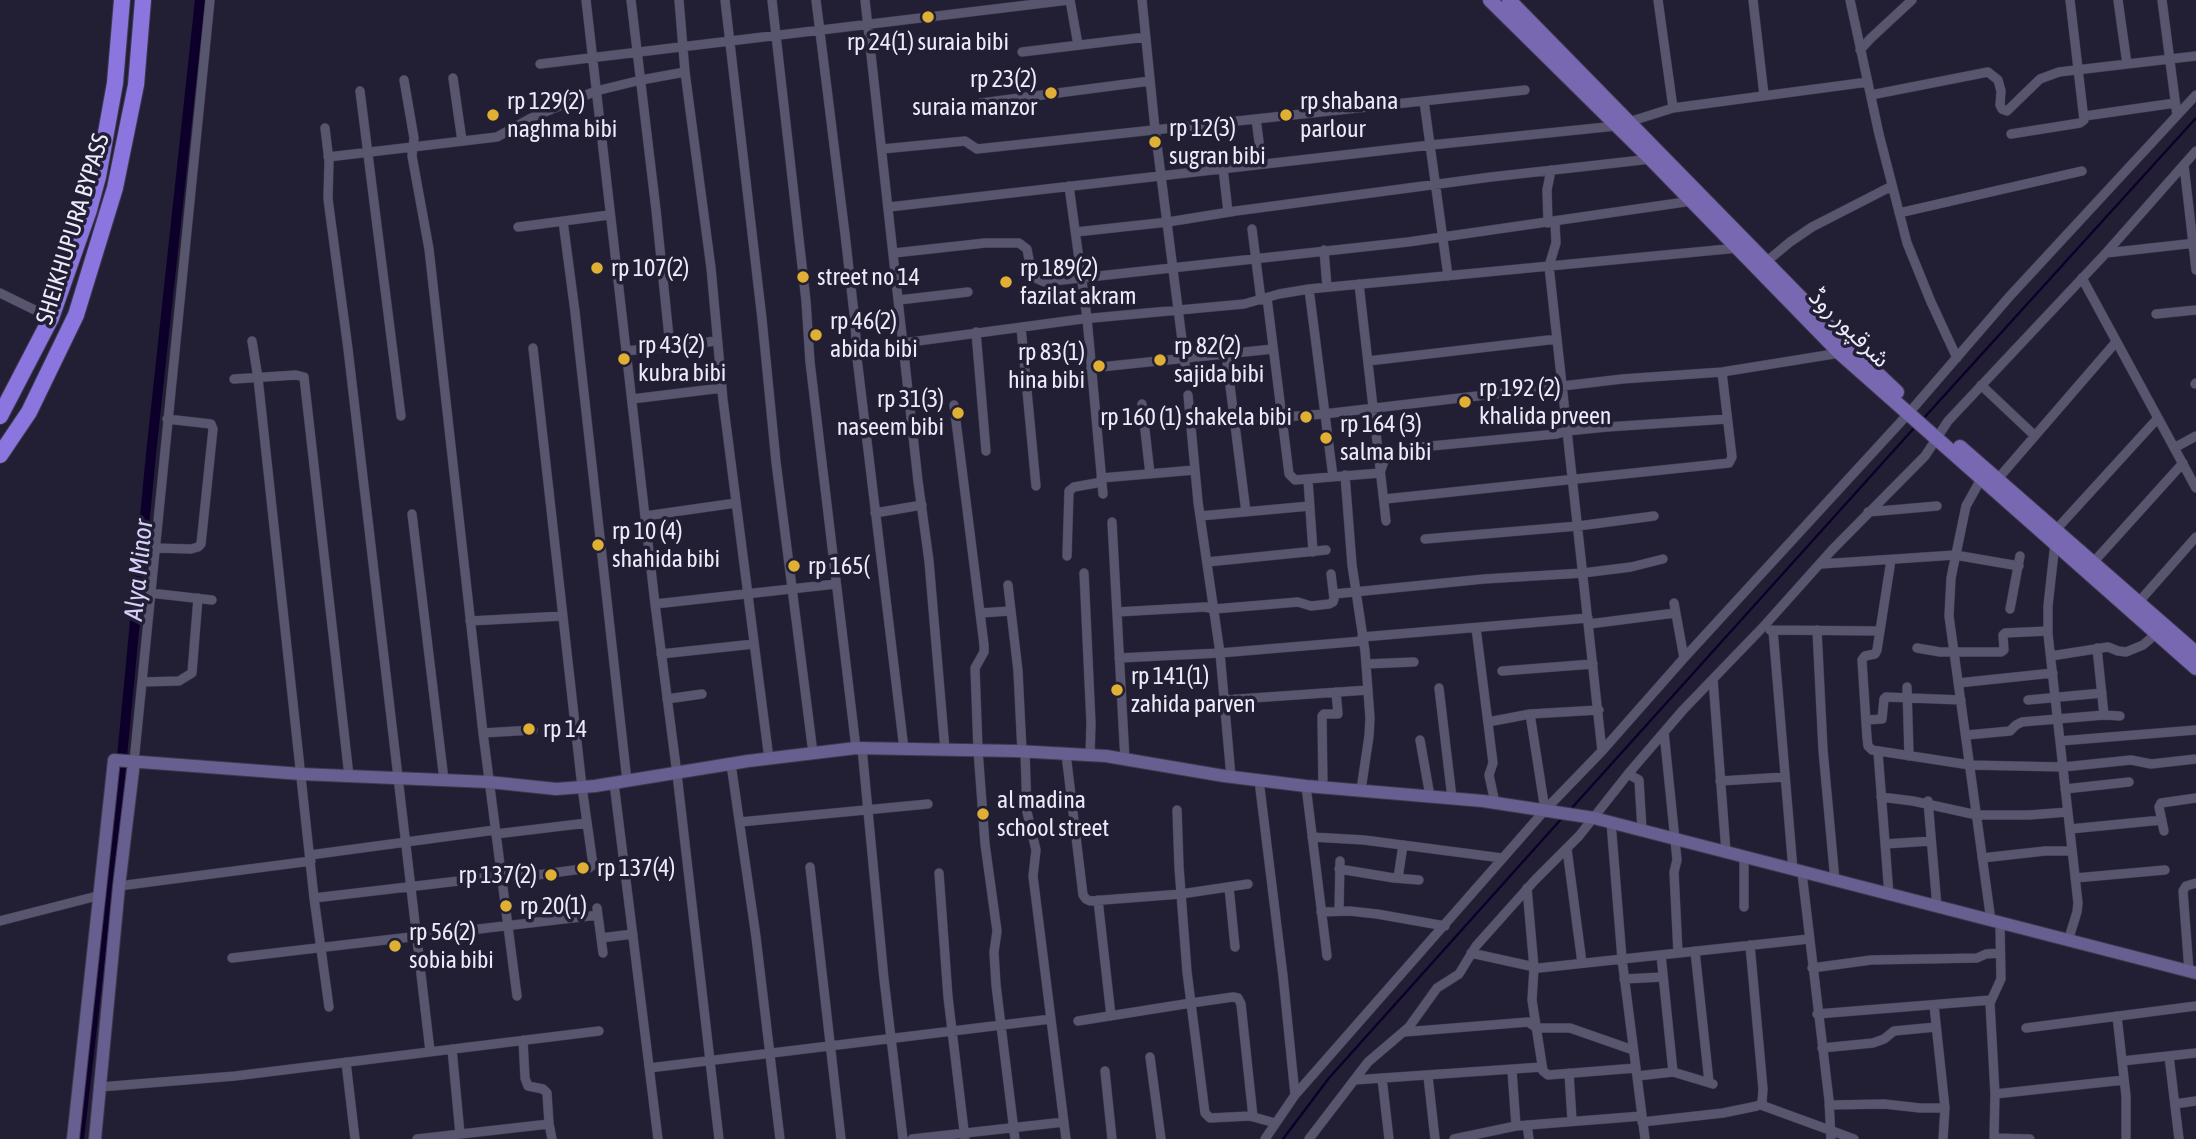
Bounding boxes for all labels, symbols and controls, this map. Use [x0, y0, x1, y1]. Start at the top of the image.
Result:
marker: rp 24(1) suraia bibi [920, 9, 936, 25]
place label: rp 24(1) suraia bibi [847, 28, 1009, 56]
place label: rp 23(2) suraia manzor [912, 65, 1037, 121]
marker: rp 23(2) suraia manzor [1043, 85, 1059, 101]
place label: rp 129(2) naghma bibi [507, 87, 617, 143]
place label: rp shabana parlour [1300, 87, 1398, 143]
marker: rp 129(2) naghma bibi [485, 107, 501, 123]
marker: rp shabana parlour [1278, 107, 1294, 123]
place label: rp 12(3) sugran bibi [1169, 114, 1266, 170]
street label: SHEIKHUPURA BYPASS [30, 130, 116, 328]
marker: rp 12(3) sugran bibi [1147, 134, 1163, 150]
place label: rp 107(2) [611, 254, 689, 282]
place label: rp 189(2) fazilat akram [1020, 254, 1136, 310]
marker: rp 107(2) [589, 260, 605, 276]
place label: street no 14 [817, 263, 920, 291]
marker: street no 14 [795, 269, 811, 285]
marker: rp 189(2) fazilat akram [998, 274, 1014, 290]
street label: شرقپور روڈ [1802, 282, 1896, 374]
place label: rp 46(2) abida bibi [830, 307, 918, 363]
marker: rp 46(2) abida bibi [808, 327, 824, 343]
place label: rp 43(2) kubra bibi [638, 331, 726, 387]
place label: rp 82(2) sajida bibi [1174, 332, 1264, 388]
place label: rp 83(1) hina bibi [1008, 338, 1085, 394]
marker: rp 43(2) kubra bibi [616, 351, 632, 367]
marker: rp 82(2) sajida bibi [1152, 352, 1168, 368]
marker: rp 83(1) hina bibi [1091, 358, 1107, 374]
place label: rp 192 (2) khalida prveen [1479, 374, 1611, 430]
place label: rp 31(3) naseem bibi [837, 385, 944, 441]
marker: rp 192 (2) khalida prveen [1457, 394, 1473, 410]
place label: rp 160 (1) shakela bibi [1100, 403, 1292, 431]
marker: rp 31(3) naseem bibi [950, 405, 966, 421]
marker: rp 160 (1) shakela bibi [1298, 409, 1314, 425]
place label: rp 164 (3) salma bibi [1340, 410, 1432, 466]
marker: rp 164 (3) salma bibi [1318, 430, 1334, 446]
place label: rp 10 (4) shahida bibi [612, 517, 720, 573]
water label: Alya Minor [118, 518, 160, 622]
marker: rp 10 (4) shahida bibi [590, 537, 606, 553]
place label: rp 165( [808, 552, 869, 580]
marker: rp 165( [786, 558, 802, 574]
place label: rp 141(1) zahida parven [1131, 662, 1256, 718]
marker: rp 141(1) zahida parven [1109, 682, 1125, 698]
place label: rp 14 [543, 715, 587, 743]
marker: rp 14 [521, 721, 537, 737]
place label: al madina school street [997, 786, 1109, 842]
marker: al madina school street [975, 806, 991, 822]
place label: rp 137(4) [597, 854, 675, 882]
marker: rp 137(4) [575, 860, 591, 876]
place label: rp 137(2) [459, 861, 537, 889]
marker: rp 137(2) [543, 867, 559, 883]
place label: rp 20(1) [520, 892, 587, 920]
marker: rp 20(1) [498, 898, 514, 914]
place label: rp 56(2) sobia bibi [409, 918, 494, 974]
marker: rp 56(2) sobia bibi [387, 938, 403, 954]

